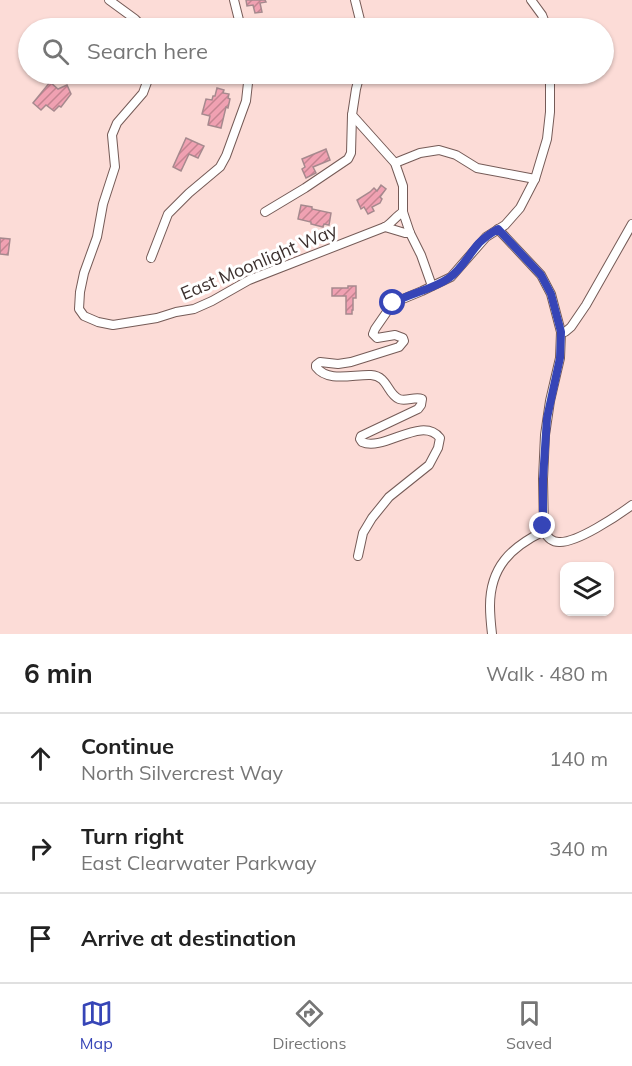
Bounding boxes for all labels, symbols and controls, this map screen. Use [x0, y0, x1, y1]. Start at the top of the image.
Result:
search box [18, 18, 614, 84]
icon: search [39, 35, 72, 68]
text: Search here [87, 37, 208, 65]
street label: East Moonlight Way [177, 218, 341, 305]
route start [379, 289, 405, 315]
route end [529, 512, 555, 538]
map controls [560, 562, 614, 616]
button: layers [560, 562, 614, 616]
text: 6 min [24, 657, 93, 690]
text: Walk · 480 m [486, 661, 608, 686]
text: Continue [81, 732, 174, 760]
icon: ahead [24, 742, 57, 775]
text: 140 m [549, 746, 608, 771]
text: North Silvercrest Way [81, 760, 283, 785]
text: Turn right [81, 822, 184, 850]
icon: right [24, 832, 57, 865]
text: 340 m [549, 836, 608, 861]
text: East Clearwater Parkway [81, 850, 317, 875]
icon: arrive [24, 922, 57, 955]
text: Arrive at destination [81, 924, 296, 952]
tab: Map [80, 997, 113, 1053]
tab: Directions [272, 997, 346, 1053]
tab: Saved [506, 997, 552, 1053]

